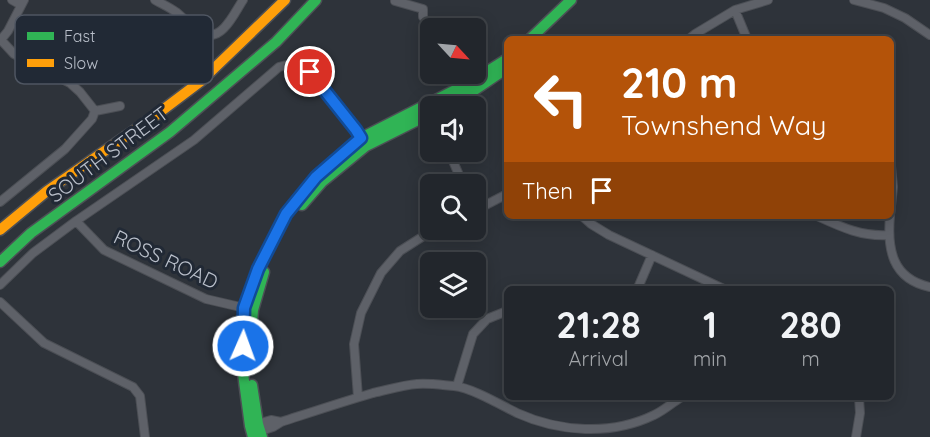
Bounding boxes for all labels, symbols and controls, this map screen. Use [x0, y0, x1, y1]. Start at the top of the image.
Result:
legend [15, 15, 213, 84]
north arrow [420, 18, 486, 84]
map controls [420, 18, 486, 318]
text: Fast [64, 26, 95, 46]
pin [284, 46, 335, 97]
text: Slow [64, 53, 98, 73]
icon: arrive [293, 55, 326, 88]
text: 210 m [621, 56, 738, 109]
icon: left [522, 60, 600, 138]
button: sound [420, 96, 486, 162]
street label: SOUTH STREET [43, 101, 173, 207]
text: Townshend Way [621, 108, 826, 142]
button: search [420, 174, 486, 240]
icon: arrive [585, 174, 618, 207]
text: Then [522, 177, 573, 205]
street label: ROSS ROAD [110, 224, 222, 294]
button: layers [420, 252, 486, 318]
text: 21:28 [556, 302, 641, 347]
text: 1 [703, 302, 717, 347]
text: 280 [779, 302, 842, 347]
position arrow [211, 314, 275, 378]
text: Arrival [569, 346, 628, 371]
text: min [693, 346, 727, 371]
text: m [801, 346, 820, 371]

